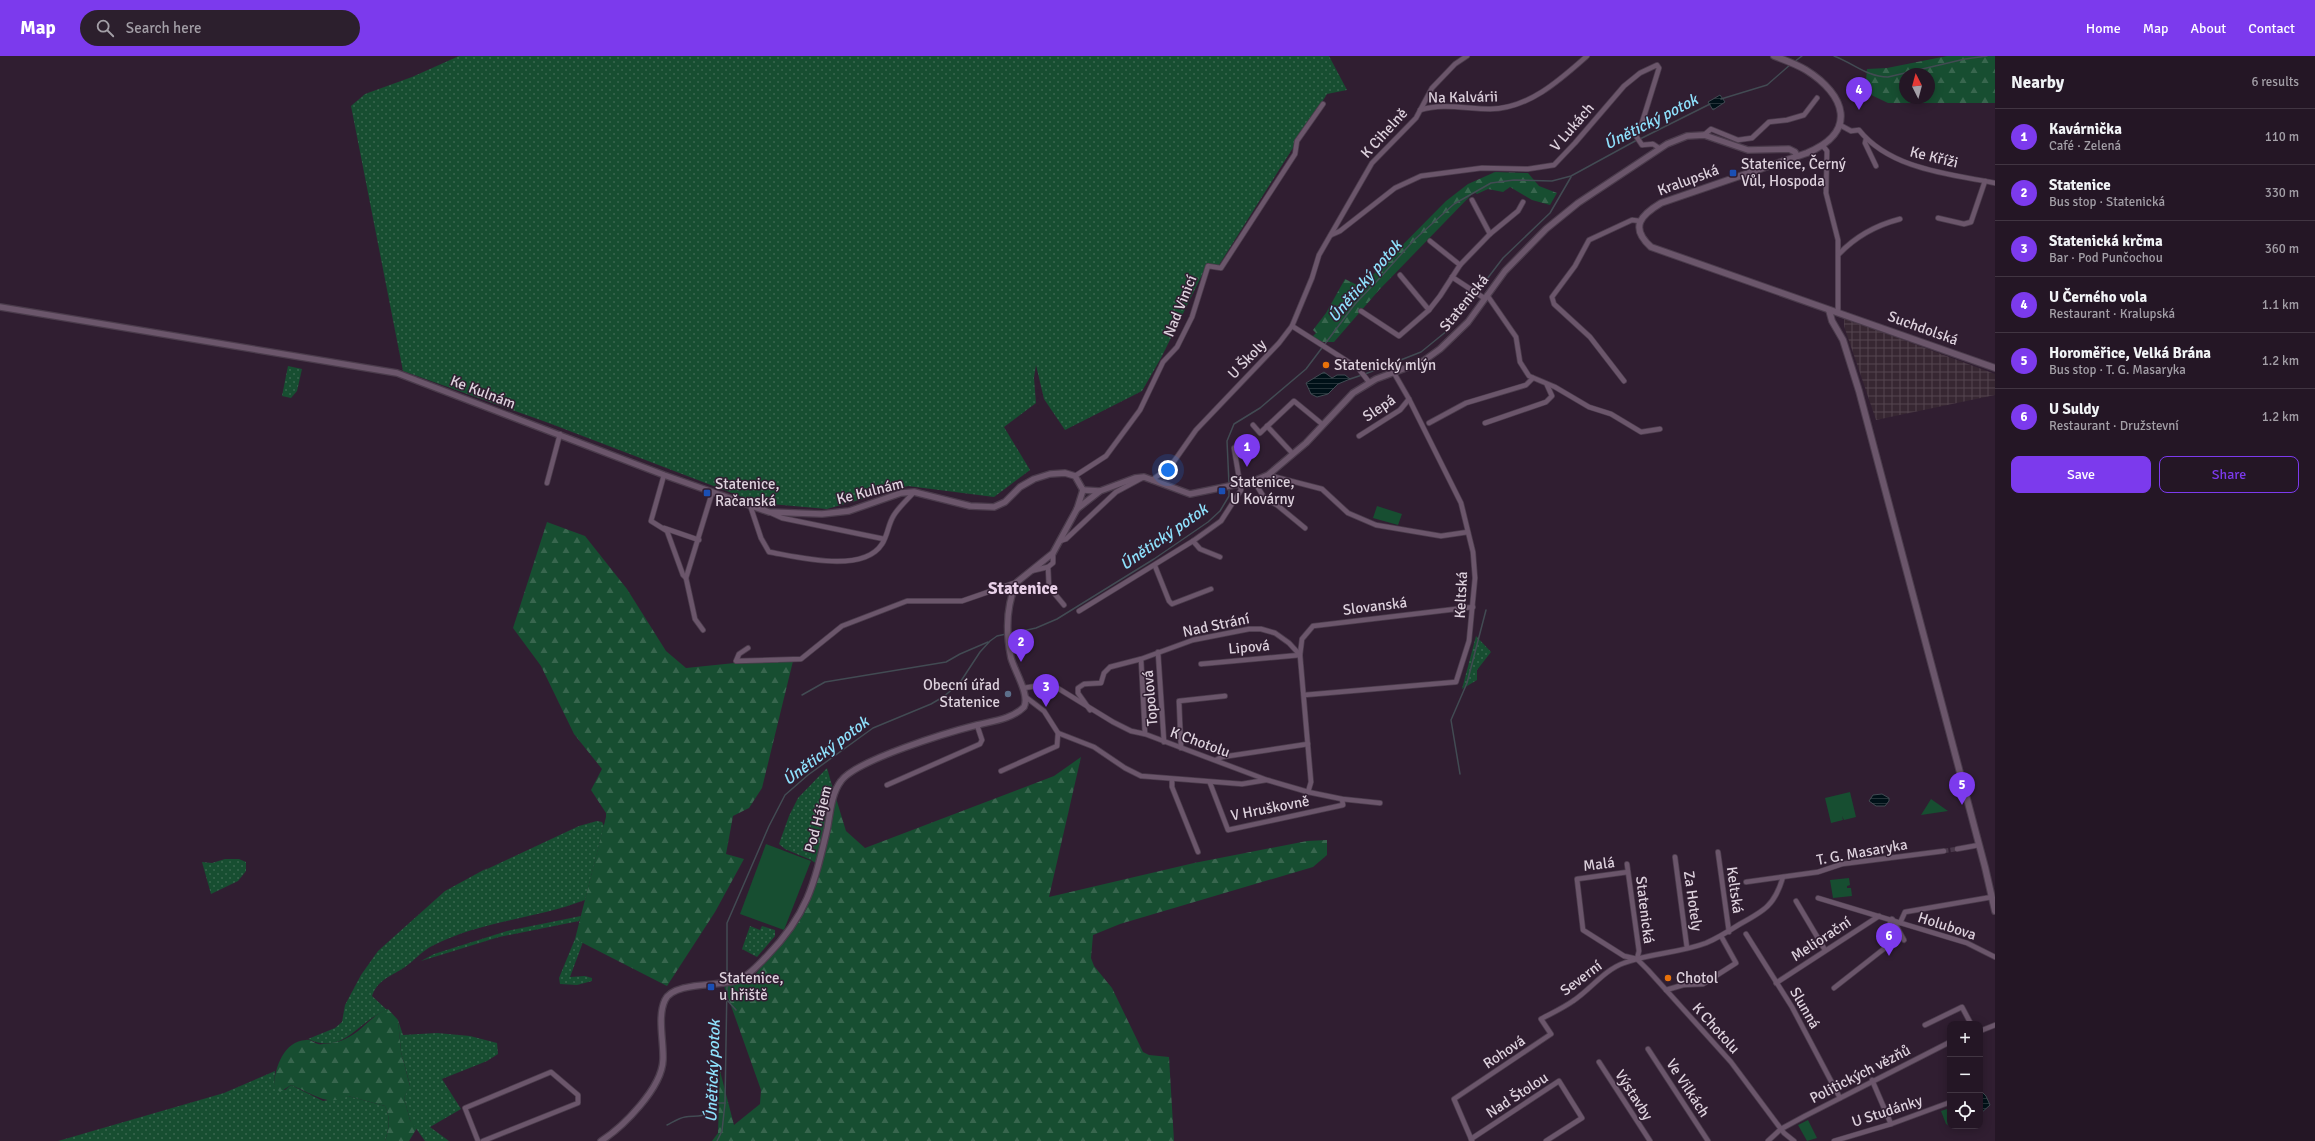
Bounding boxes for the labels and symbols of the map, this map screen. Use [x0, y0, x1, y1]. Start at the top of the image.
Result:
north arrow [1899, 68, 1935, 104]
pin: 4 [1846, 77, 1872, 110]
street label: Na Kalvárii [1428, 87, 1498, 107]
water label: Únětický potok [1601, 89, 1703, 154]
street label: V Lukách [1546, 99, 1598, 155]
street label: K Cihelně [1357, 104, 1411, 162]
street label: Ke Kříži [1908, 142, 1960, 172]
place label: Statenice, Černý Vůl, Hospoda [1741, 154, 1846, 190]
street label: Kralupská [1655, 161, 1721, 199]
marker: Statenice, Černý Vůl, Hospoda [1728, 168, 1738, 178]
water label: Únětický potok [1324, 234, 1407, 326]
street label: Statenická [1436, 271, 1492, 335]
street label: Nad Vinicí [1159, 272, 1201, 340]
street label: Suchdolská [1885, 307, 1961, 349]
street label: U Školy [1223, 335, 1270, 382]
place label: Statenický mlýn [1334, 356, 1436, 374]
marker: Statenický mlýn [1321, 360, 1331, 370]
street label: Ke Kulnám [448, 371, 518, 413]
street label: Slepá [1359, 391, 1399, 425]
pin: 1 [1234, 434, 1260, 467]
your location [1158, 460, 1178, 480]
place label: Statenice, U Kovárny [1230, 473, 1295, 508]
street label: Ke Kulnám [835, 474, 905, 508]
place label: Statenice, Račanská [715, 475, 779, 510]
marker: Statenice, U Kovárny [1217, 486, 1227, 496]
marker: Statenice, Račanská [702, 488, 712, 498]
water label: Únětický potok [1116, 498, 1213, 575]
street label: Keltská [1451, 571, 1471, 619]
district label: Statenice [988, 578, 1058, 599]
street label: Slovanská [1342, 593, 1408, 619]
street label: Nad Strání [1181, 609, 1251, 641]
pin: 2 [1008, 629, 1034, 662]
street label: Lipová [1227, 636, 1271, 658]
street label: Topolová [1139, 669, 1161, 727]
pin: 3 [1033, 674, 1059, 707]
place label: Obecní úřad Statenice [923, 676, 1000, 711]
marker: Obecní úřad Statenice [1003, 689, 1013, 699]
water label: Únětický potok [779, 711, 875, 790]
street label: K Chotolu [1168, 723, 1232, 761]
pin: 5 [1949, 772, 1975, 805]
street label: Pod Hájem [800, 784, 836, 854]
street label: V Hruškovně [1229, 792, 1311, 824]
street label: T. G. Masaryka [1815, 835, 1909, 869]
street label: Malá [1582, 853, 1616, 875]
street label: Keltská [1723, 865, 1747, 915]
street label: Za Hotely [1680, 870, 1706, 932]
street label: Statenická [1632, 875, 1658, 945]
street label: Holubova [1916, 908, 1978, 944]
street label: Meliorační [1788, 913, 1854, 965]
pin: 6 [1876, 923, 1902, 956]
street label: Severní [1557, 956, 1605, 1000]
place label: Statenice, u hřiště [719, 969, 783, 1004]
place label: Chotol [1676, 969, 1718, 987]
marker: Chotol [1663, 973, 1673, 983]
marker: Statenice, u hřiště [706, 982, 716, 992]
street label: Slunná [1786, 984, 1824, 1032]
street label: K Chotolu [1688, 999, 1744, 1057]
water label: Únětický potok [701, 1017, 725, 1123]
street label: Rohová [1480, 1031, 1528, 1073]
street label: Politických vězňů [1807, 1041, 1913, 1107]
street label: Ve Vilkách [1662, 1055, 1714, 1121]
street label: Výstavby [1611, 1066, 1657, 1124]
street label: Nad Štolou [1482, 1067, 1551, 1122]
street label: U Studánky [1849, 1091, 1925, 1131]

